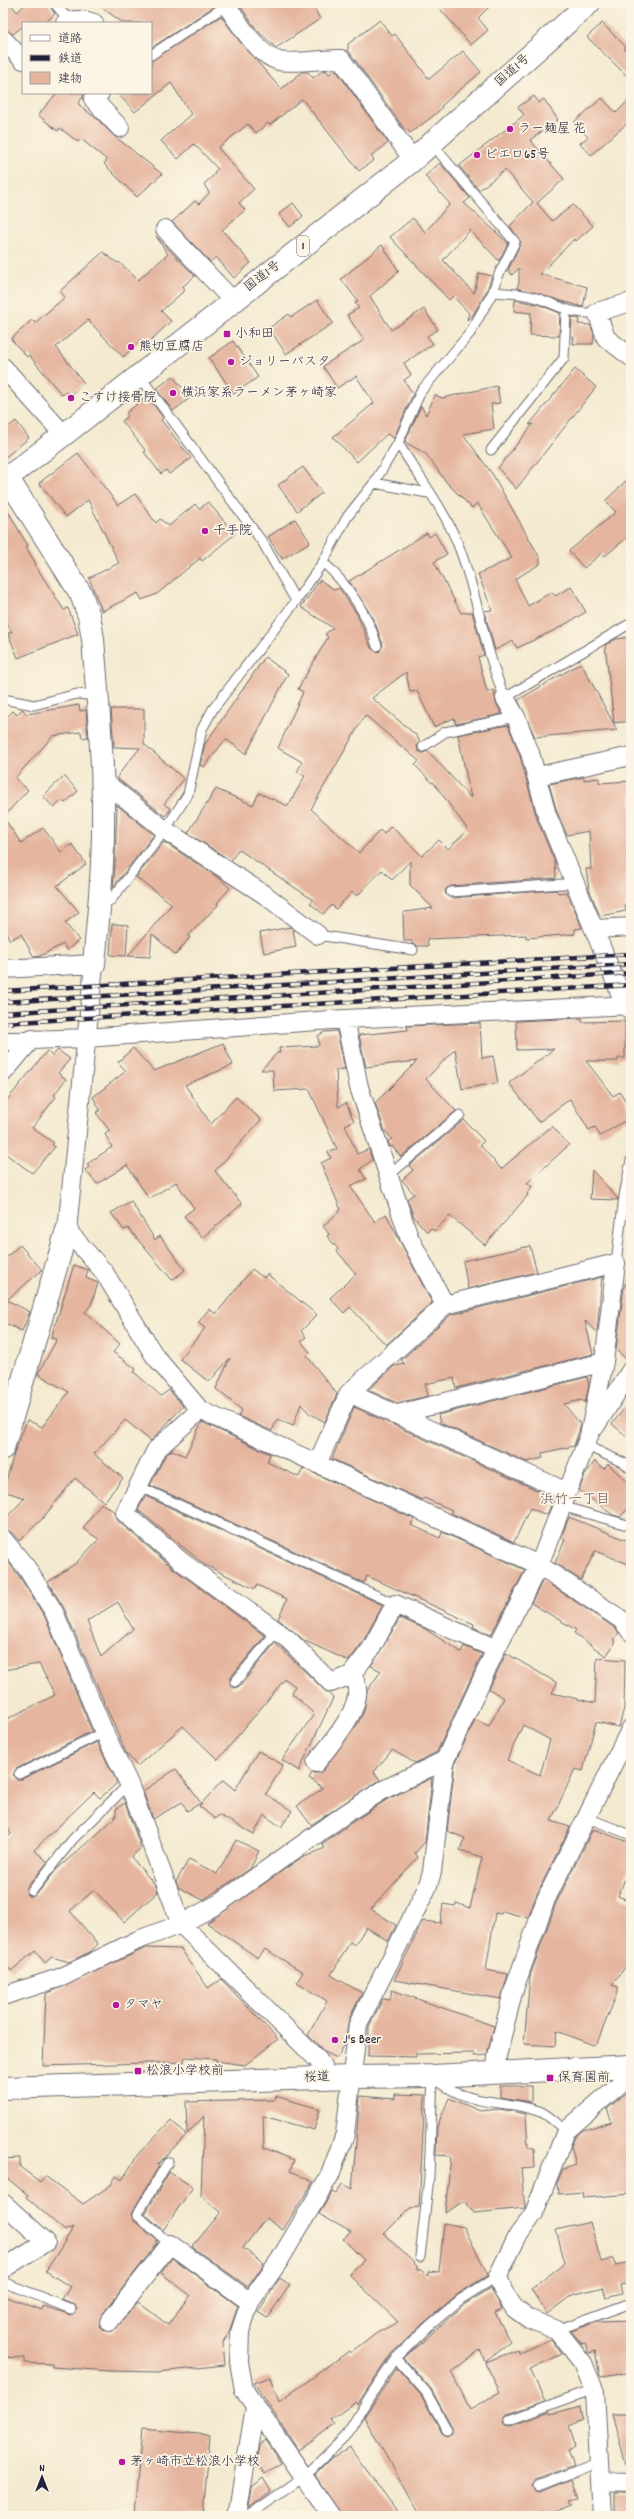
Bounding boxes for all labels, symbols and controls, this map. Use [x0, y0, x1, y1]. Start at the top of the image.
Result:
legend [22, 22, 152, 94]
text: 道路 [58, 31, 82, 48]
street label: 国道1号 [491, 50, 535, 92]
text: 鉄道 [58, 51, 82, 68]
text: 建物 [58, 71, 82, 88]
place label: ラー麺屋 花 [518, 120, 586, 139]
marker: ラー麺屋 花 [505, 124, 515, 134]
place label: ピエロ65号 [485, 146, 549, 165]
marker: ピエロ65号 [472, 150, 482, 160]
road number: 1 [297, 236, 309, 256]
street label: 国道1号 [241, 257, 285, 297]
place label: 小和田 [235, 325, 274, 344]
marker: 小和田 [222, 329, 232, 339]
place label: 熊切豆腐店 [139, 338, 204, 357]
marker: 熊切豆腐店 [126, 342, 136, 352]
place label: ジョリーパスタ [239, 353, 330, 372]
marker: ジョリーパスタ [226, 357, 236, 367]
place label: 横浜家系ラーメン茅ヶ崎家 [181, 384, 337, 403]
marker: 横浜家系ラーメン茅ヶ崎家 [168, 388, 178, 398]
place label: こすけ接骨院 [79, 389, 156, 408]
marker: こすけ接骨院 [66, 393, 76, 403]
place label: 千手院 [213, 522, 252, 541]
marker: 千手院 [200, 526, 210, 536]
district label: 浜竹一丁目 [540, 1490, 610, 1510]
place label: タマヤ [124, 1996, 163, 2015]
marker: タマヤ [111, 2000, 121, 2010]
place label: J's Beer [343, 2031, 381, 2050]
marker: J's Beer [330, 2035, 340, 2045]
place label: 松浪小学校前 [146, 2062, 224, 2081]
marker: 松浪小学校前 [133, 2066, 143, 2076]
street label: 桜道 [304, 2068, 330, 2088]
place label: 保育園前 [558, 2069, 610, 2088]
marker: 保育園前 [545, 2073, 555, 2083]
place label: 茅ヶ崎市立松浪小学校 [130, 2453, 260, 2472]
north arrow [22, 2457, 62, 2497]
marker: 茅ヶ崎市立松浪小学校 [117, 2457, 127, 2467]
text: N [39, 2461, 45, 2477]

